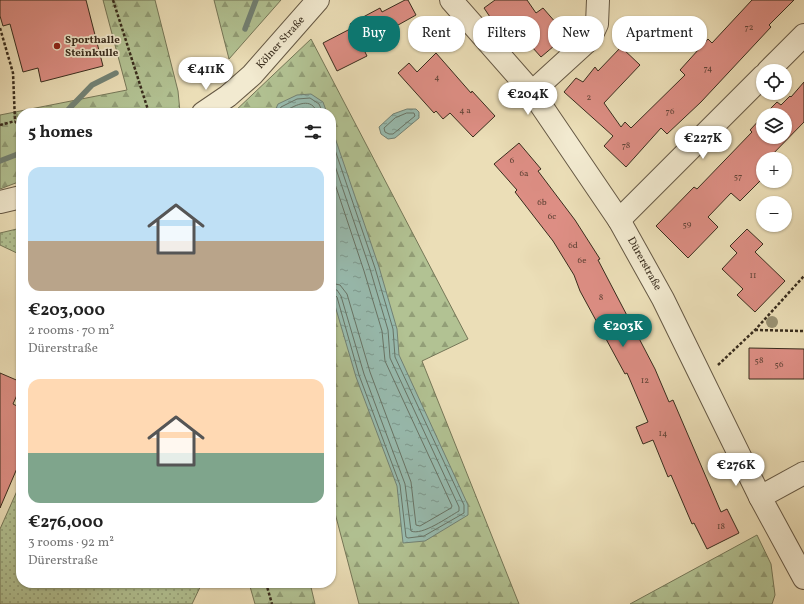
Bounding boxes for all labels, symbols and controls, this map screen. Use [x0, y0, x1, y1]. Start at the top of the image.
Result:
street label: Kölner Straße [253, 13, 309, 73]
chip: Buy [348, 16, 400, 52]
chip: Rent [408, 16, 465, 52]
chip: Filters [473, 16, 540, 52]
chip: New [548, 16, 604, 52]
chip: Apartment [612, 16, 707, 52]
house number: 72 [744, 21, 754, 34]
place label: Sporthalle Steinkulle [65, 33, 120, 61]
marker: Sporthalle Steinkulle [52, 41, 62, 51]
pin: €411K [178, 57, 234, 91]
text: €411K [187, 61, 225, 79]
house number: 74 [704, 62, 712, 75]
map controls [756, 64, 792, 232]
button: locate [756, 64, 792, 100]
house number: 4 [434, 71, 440, 84]
pin: €204K [500, 82, 556, 116]
text: €204K [507, 86, 549, 104]
house number: 2 [587, 91, 592, 104]
house number: 4 a [459, 104, 471, 117]
house number: 76 [666, 105, 675, 118]
button: layers [756, 108, 792, 144]
text: 5 homes [28, 121, 93, 144]
icon: filters [302, 121, 324, 143]
pin: €227K [675, 126, 731, 160]
text: €227K [684, 130, 722, 148]
house number: 78 [622, 139, 631, 152]
button: + [756, 152, 792, 188]
house number: 6 [510, 154, 515, 167]
house number: 6a [519, 167, 529, 180]
house number: 57 [734, 170, 742, 183]
icon: home [140, 193, 212, 265]
house number: 6b [537, 196, 547, 209]
button: − [756, 196, 792, 232]
house number: 6c [548, 210, 556, 223]
house number: 59 [683, 218, 692, 231]
street label: Dürerstraße [623, 235, 665, 293]
house number: 6d [568, 239, 578, 252]
house number: 6e [578, 254, 586, 267]
house number: 11 [750, 269, 756, 282]
house number: 8 [599, 291, 604, 304]
text: €203,000 [28, 299, 105, 322]
pin: €203K [595, 314, 651, 348]
text: €203K [603, 318, 643, 336]
text: 2 rooms · 70 m² [28, 322, 114, 340]
text: Dürerstraße [28, 340, 98, 358]
house number: 58 [755, 354, 764, 367]
house number: 56 [775, 358, 784, 371]
house number: 12 [641, 374, 649, 387]
icon: home [140, 405, 212, 477]
house number: 14 [659, 427, 667, 440]
pin: €276K [708, 453, 764, 487]
text: €276K [717, 457, 755, 475]
text: €276,000 [28, 511, 103, 534]
house number: 18 [717, 520, 725, 533]
text: 3 rooms · 92 m² [28, 534, 114, 552]
text: Dürerstraße [28, 552, 98, 570]

